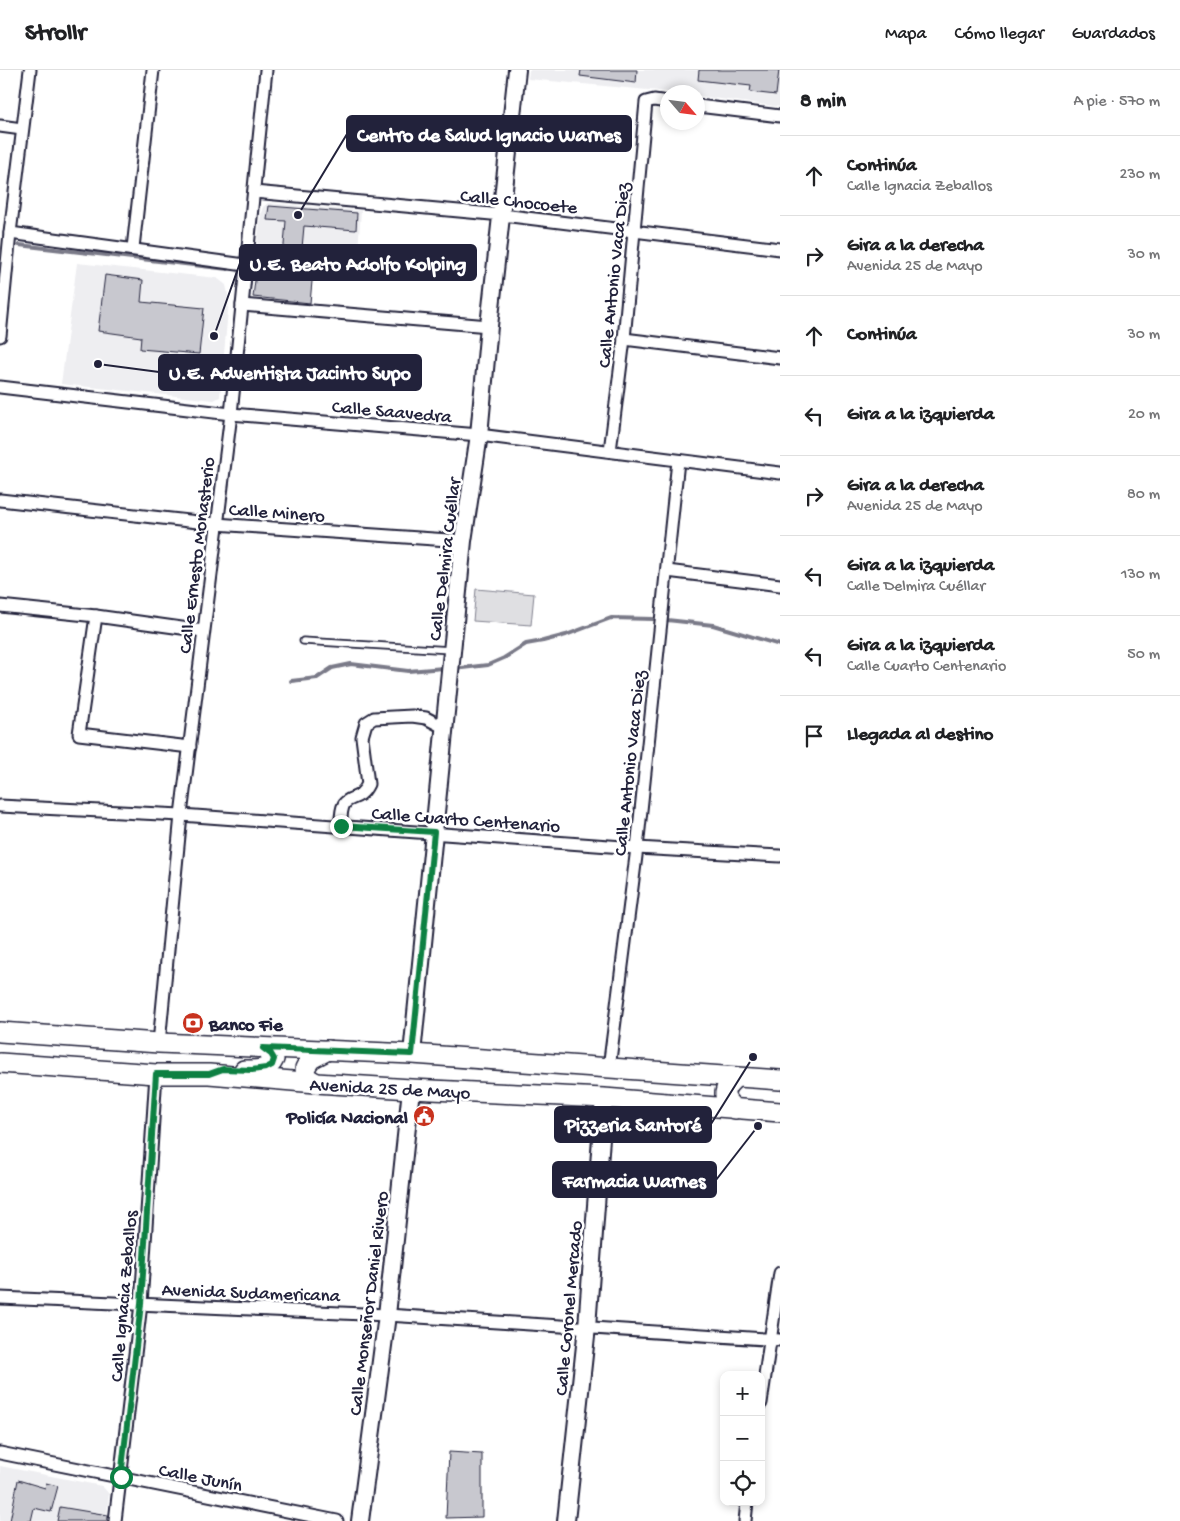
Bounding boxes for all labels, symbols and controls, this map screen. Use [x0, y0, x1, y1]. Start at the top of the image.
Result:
text: Strollr [25, 20, 86, 49]
text: Mapa [885, 24, 926, 45]
text: Cómo llegar [954, 24, 1044, 45]
text: Guardados [1072, 24, 1155, 45]
north arrow [660, 85, 705, 130]
text: 8 min [800, 90, 846, 115]
text: A pie · 570 m [1074, 93, 1160, 112]
callout: Centro de Salud Ignacio Warnes [347, 116, 631, 151]
text: Centro de Salud Ignacio Warnes [356, 126, 623, 149]
text: Continúa [847, 155, 917, 178]
icon: ahead [800, 162, 828, 190]
text: 230 m [1120, 166, 1160, 185]
text: Calle Ignacia Zeballos [847, 178, 992, 197]
street label: Calle Antonio Vaca Diez [594, 181, 637, 369]
street label: Calle Chocoete [459, 186, 578, 221]
text: Gira a la derecha [847, 235, 984, 258]
icon: right [800, 242, 828, 270]
callout: U.E. Beato Adolfo Kolping [240, 245, 476, 280]
text: 30 m [1127, 246, 1160, 265]
text: U.E. Beato Adolfo Kolping [250, 255, 466, 278]
text: Avenida 25 de Mayo [847, 258, 983, 277]
icon: ahead [800, 322, 828, 350]
text: Continúa [847, 324, 917, 347]
text: 30 m [1127, 326, 1160, 345]
callout: U.E. Adventista Jacinto Supo [159, 355, 421, 390]
text: U.E. Adventista Jacinto Supo [169, 364, 412, 387]
street label: Calle Saavedra [331, 397, 454, 430]
icon: left [800, 402, 828, 430]
text: Gira a la izquierda [847, 404, 994, 427]
text: 20 m [1128, 406, 1160, 425]
street label: Calle Ernesto Monasterio [175, 456, 222, 655]
street label: Calle Delmira Cuéllar [425, 474, 468, 642]
text: Gira a la derecha [847, 475, 984, 498]
icon: right [800, 482, 828, 510]
text: 80 m [1127, 486, 1160, 505]
text: Avenida 25 de Mayo [847, 498, 983, 517]
street label: Calle Minero [228, 500, 326, 529]
text: Gira a la izquierda [847, 555, 994, 578]
icon: left [800, 562, 828, 590]
text: 130 m [1121, 566, 1160, 585]
text: Calle Delmira Cuéllar [847, 578, 985, 597]
text: Gira a la izquierda [847, 635, 994, 658]
icon: left [800, 642, 828, 670]
text: 50 m [1127, 646, 1160, 665]
text: Calle Cuarto Centenario [847, 658, 1006, 677]
street label: Calle Antonio Vaca Diez [610, 669, 653, 857]
icon: arrive [800, 722, 828, 750]
text: Llegada al destino [847, 724, 993, 747]
street label: Calle Cuarto Centenario [371, 803, 561, 840]
route end [330, 815, 353, 838]
bank icon: Banco Fie [181, 1011, 205, 1035]
place label: Banco Fie [208, 1015, 284, 1038]
street label: Avenida 25 de Mayo [309, 1075, 471, 1106]
public building icon: Policía Nacional [412, 1104, 436, 1128]
callout: Pizzeria Santoré [555, 1107, 711, 1142]
place label: Policía Nacional [286, 1108, 408, 1131]
text: Pizzeria Santoré [564, 1116, 702, 1139]
callout: Farmacia Warnes [553, 1162, 716, 1197]
text: Farmacia Warnes [561, 1172, 707, 1195]
street label: Calle Monseñor Daniel Rivero [345, 1190, 396, 1417]
street label: Calle Ignacia Zeballos [107, 1209, 145, 1383]
street label: Calle Coronel Mercado [551, 1220, 590, 1397]
street label: Avenida Sudamericana [161, 1280, 342, 1309]
map controls [720, 1371, 765, 1506]
button: + [720, 1371, 765, 1416]
button: − [720, 1416, 765, 1461]
street label: Calle Junín [157, 1460, 244, 1499]
button: locate [720, 1461, 765, 1506]
route start [110, 1466, 133, 1489]

